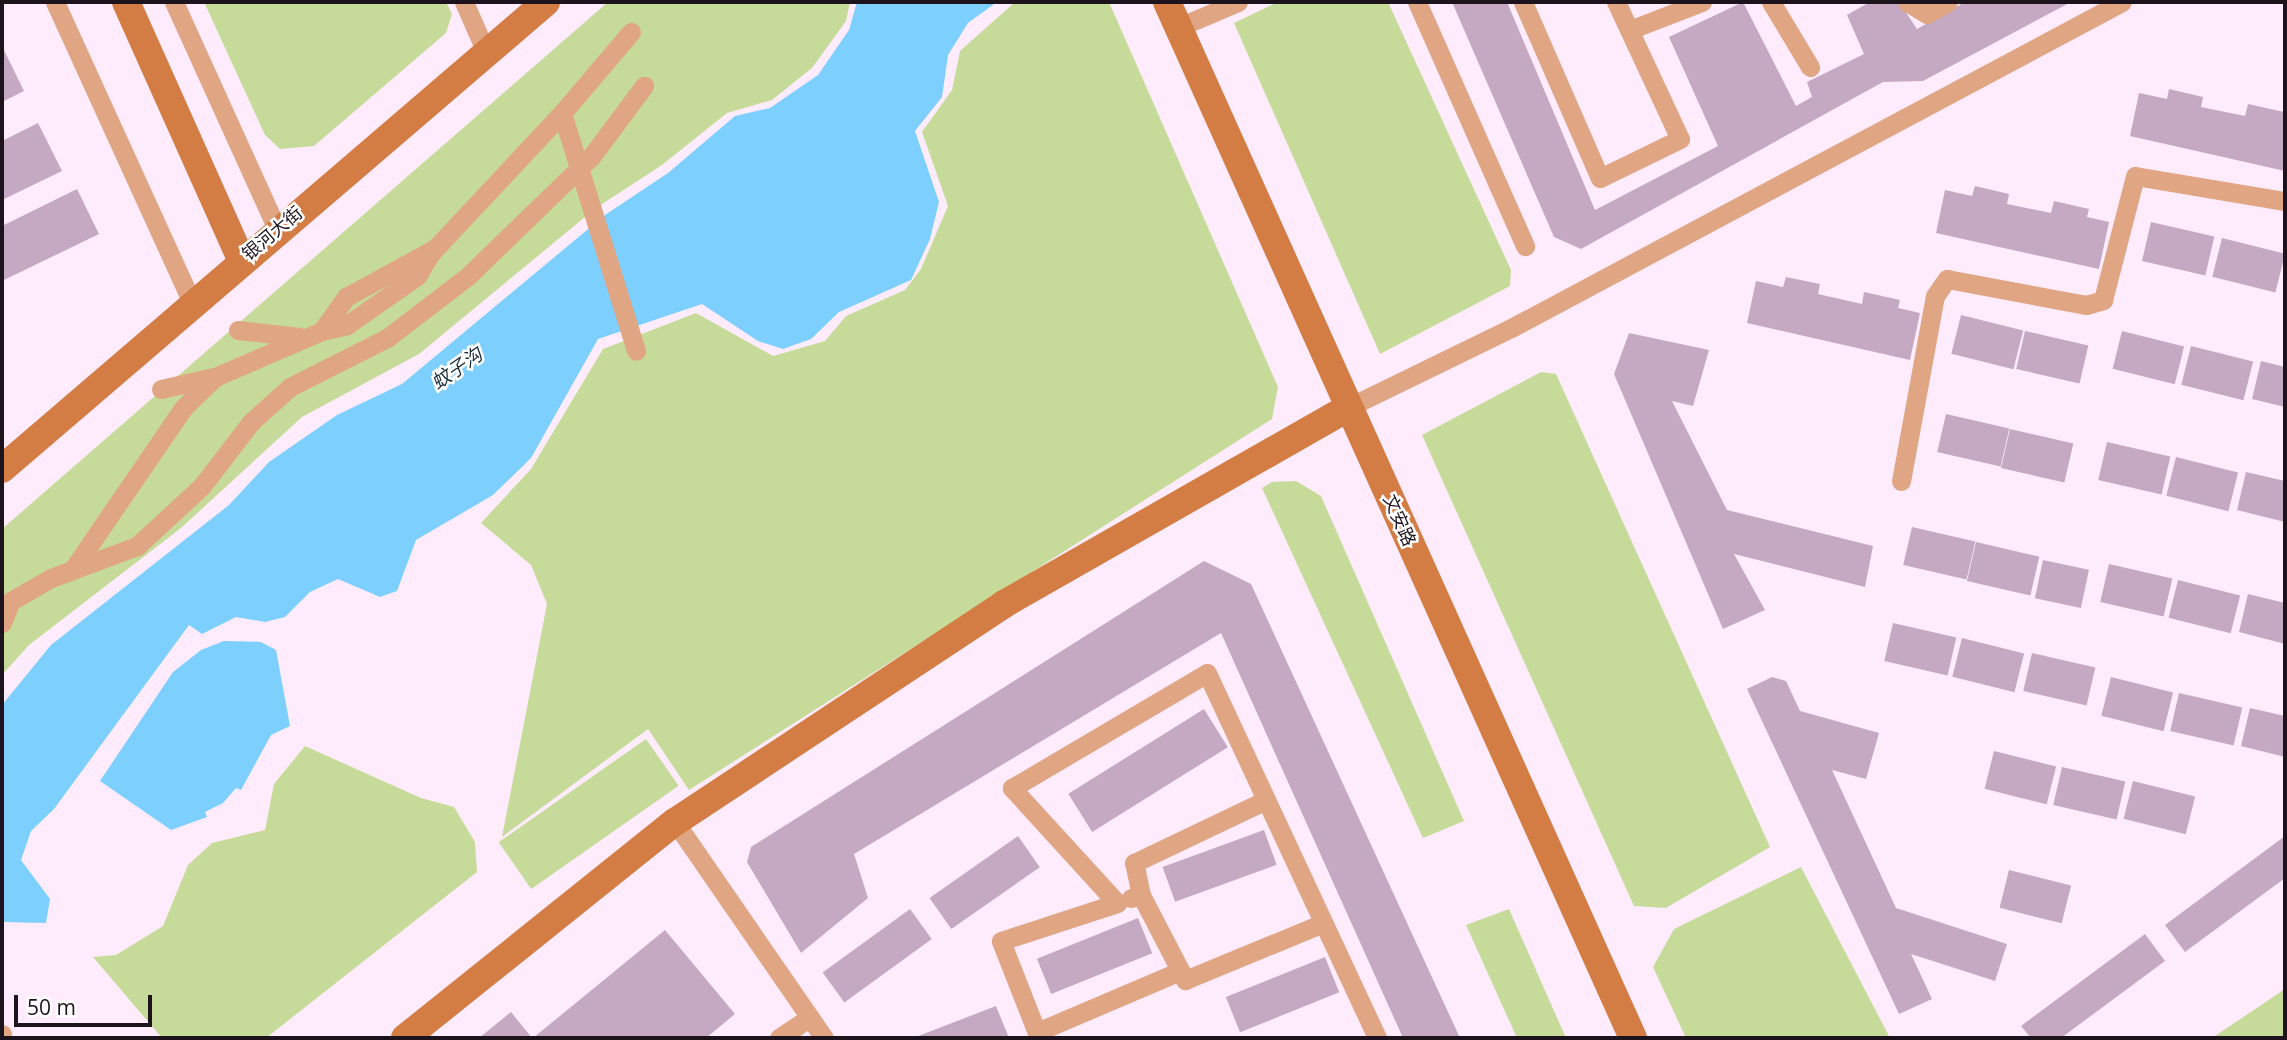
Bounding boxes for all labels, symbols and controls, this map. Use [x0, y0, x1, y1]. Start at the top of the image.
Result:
street label: 银河大街 [237, 202, 307, 264]
water label: 蚊子沟 [427, 343, 487, 395]
street label: 文安路 [1379, 491, 1421, 549]
scale bar [18, 981, 156, 1025]
text: 50 m [27, 993, 76, 1021]

